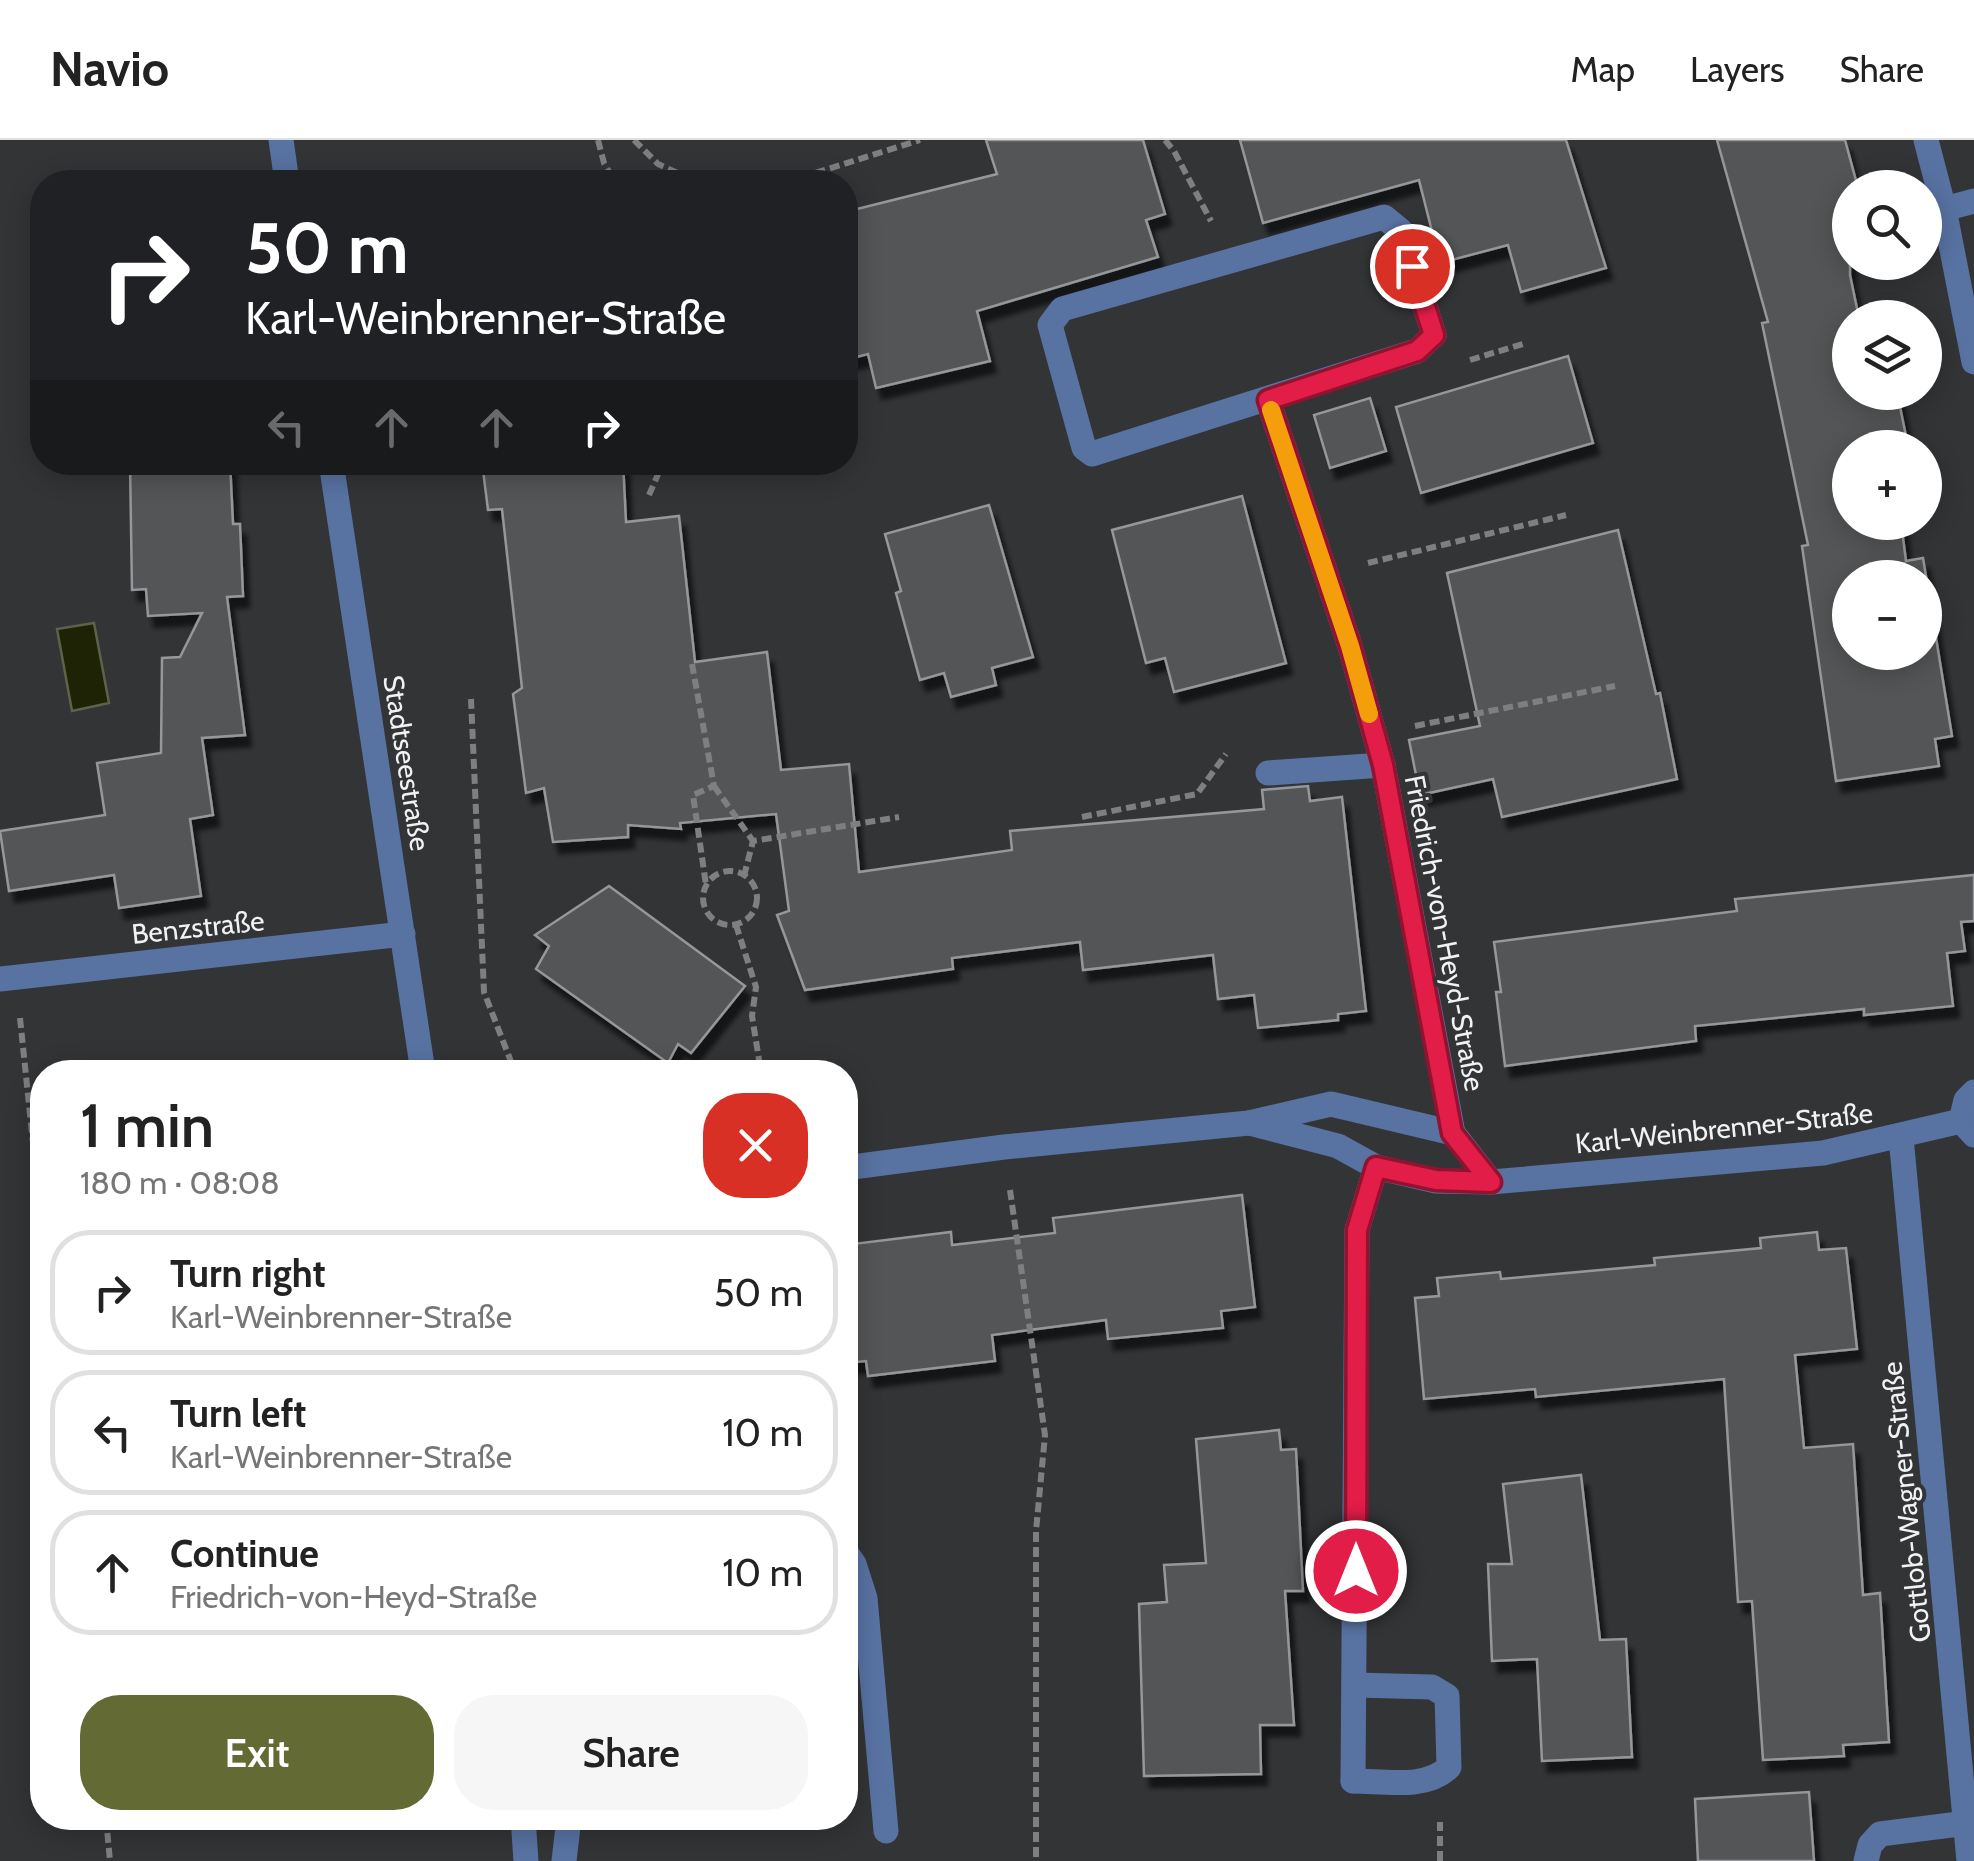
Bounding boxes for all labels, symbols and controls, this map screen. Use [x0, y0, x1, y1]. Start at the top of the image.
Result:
text: Navio [50, 40, 169, 98]
text: Map [1571, 48, 1635, 91]
text: Layers [1690, 48, 1784, 91]
text: Share [1839, 48, 1924, 91]
map controls [1832, 170, 1942, 670]
button: search [1832, 170, 1942, 280]
text: 50 m [245, 205, 409, 291]
icon: right [80, 210, 210, 340]
pin [1370, 224, 1455, 309]
icon: arrive [1385, 239, 1440, 294]
text: Karl-Weinbrenner-Straße [245, 291, 726, 345]
button: layers [1832, 300, 1942, 410]
icon: left [259, 400, 314, 455]
icon: ahead [364, 400, 419, 455]
icon: ahead [469, 400, 524, 455]
icon: right [574, 400, 629, 455]
button: + [1832, 430, 1942, 540]
button: − [1832, 560, 1942, 670]
street label: Stadtseestraße [376, 673, 438, 853]
street label: Friedrich-von-Heyd-Straße [1398, 772, 1492, 1094]
street label: Benzstraße [130, 903, 266, 951]
text: 1 min [80, 1089, 214, 1162]
button: close [703, 1093, 808, 1198]
street label: Karl-Weinbrenner-Straße [1573, 1095, 1875, 1161]
text: 180 m · 08:08 [80, 1163, 280, 1202]
text: Turn right [170, 1250, 326, 1297]
icon: right [85, 1265, 140, 1320]
text: 50 m [714, 1269, 803, 1316]
text: Karl-Weinbrenner-Straße [170, 1297, 512, 1336]
street label: Gottlob-Wagner-Straße [1874, 1360, 1938, 1644]
text: Turn left [170, 1390, 306, 1437]
icon: left [85, 1405, 140, 1460]
text: 10 m [722, 1409, 803, 1456]
text: Karl-Weinbrenner-Straße [170, 1437, 512, 1476]
position arrow [1304, 1519, 1408, 1623]
text: Continue [170, 1530, 319, 1577]
icon: ahead [85, 1545, 140, 1600]
text: 10 m [722, 1549, 803, 1596]
text: Friedrich-von-Heyd-Straße [170, 1577, 537, 1616]
button: Exit [80, 1695, 434, 1810]
button: Share [454, 1695, 808, 1810]

